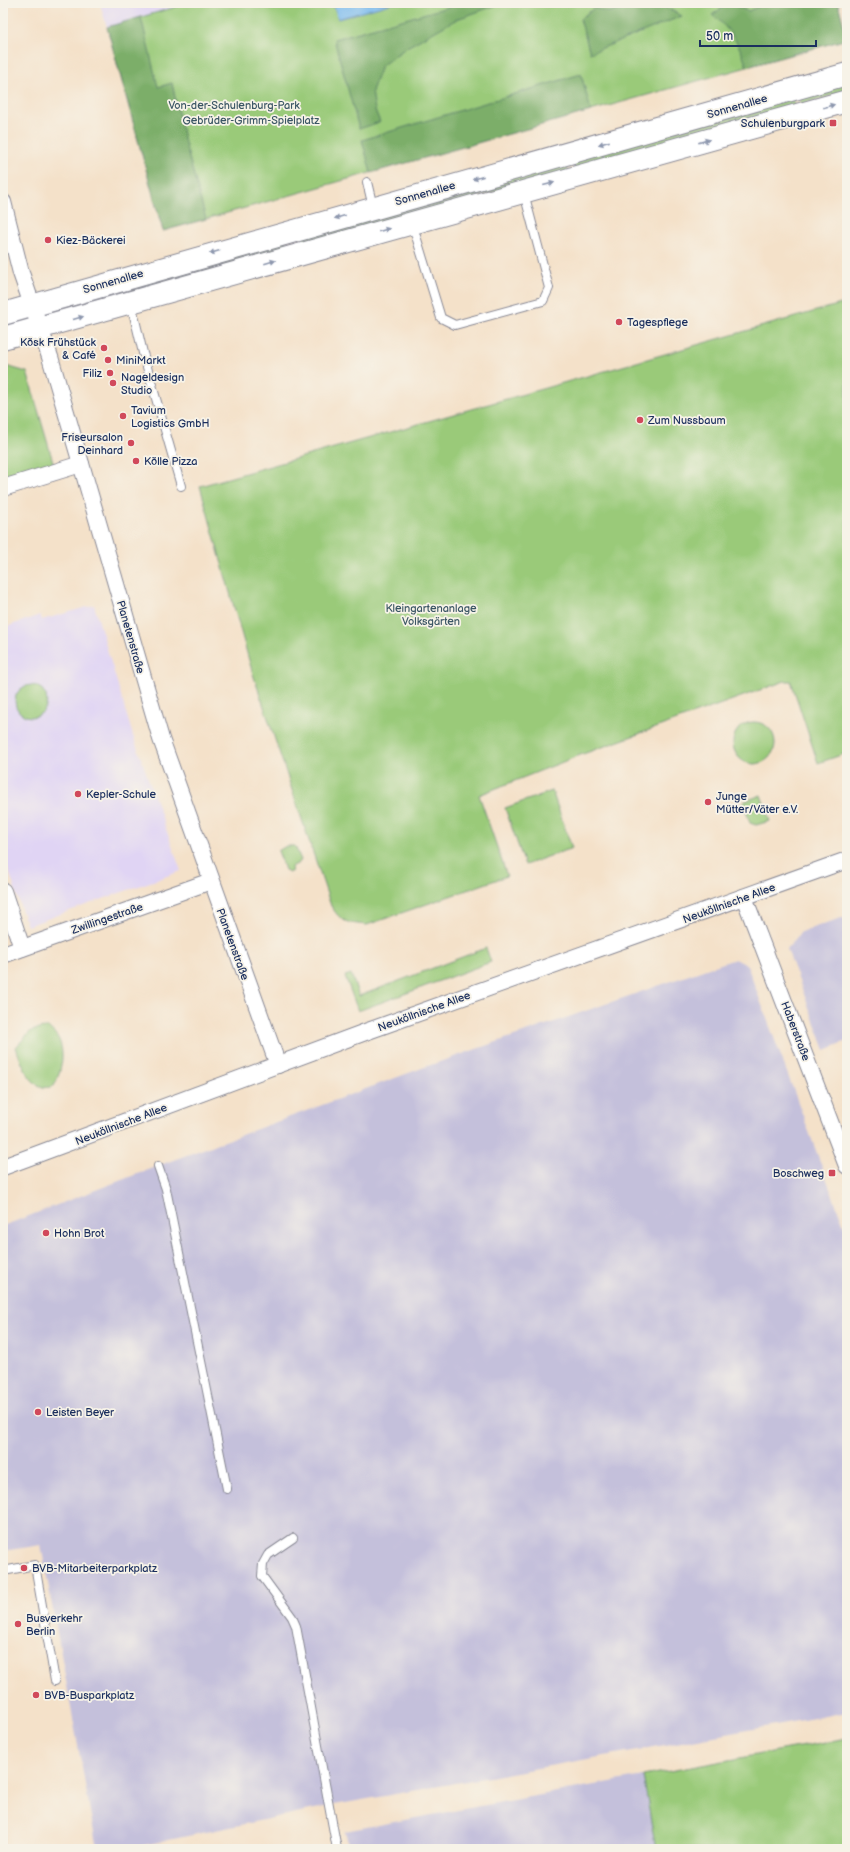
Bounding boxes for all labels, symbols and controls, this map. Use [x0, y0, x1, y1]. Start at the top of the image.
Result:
scale bar [700, 22, 816, 48]
text: 50 m [706, 29, 733, 44]
street label: Sonnenallee [705, 92, 769, 121]
park label: Von-der-Schulenburg-Park [168, 99, 300, 112]
one-way arrow [823, 103, 835, 109]
park label: Gebrüder-Grimm-Spielplatz [183, 114, 320, 127]
place label: Schulenburgpark [741, 117, 826, 130]
marker: Schulenburgpark [828, 118, 838, 128]
one-way arrow [698, 138, 710, 144]
one-way arrow [597, 140, 609, 146]
one-way arrow [472, 175, 484, 181]
street label: Sonnenallee [393, 179, 457, 208]
one-way arrow [543, 181, 555, 187]
one-way arrow [334, 214, 346, 220]
one-way arrow [378, 227, 390, 233]
place label: Kiez-Bäckerei [56, 234, 126, 247]
marker: Kiez-Bäckerei [43, 235, 53, 245]
one-way arrow [208, 250, 221, 256]
one-way arrow [264, 259, 276, 265]
street label: Sonnenallee [81, 267, 145, 296]
one-way arrow [71, 314, 84, 320]
place label: Tagespflege [627, 316, 688, 329]
marker: Tagespflege [614, 317, 624, 327]
place label: Kösk Frühstück & Café [20, 336, 97, 362]
marker: Kösk Frühstück & Café [99, 343, 109, 353]
place label: MiniMarkt [116, 354, 166, 367]
marker: MiniMarkt [103, 355, 113, 365]
place label: Filiz [83, 367, 103, 380]
marker: Filiz [105, 368, 115, 378]
place label: Nageldesign Studio [121, 371, 184, 397]
marker: Nageldesign Studio [108, 378, 118, 388]
place label: Tavium Logistics GmbH [131, 404, 210, 430]
marker: Tavium Logistics GmbH [118, 411, 128, 421]
place label: Zum Nussbaum [647, 414, 726, 427]
marker: Zum Nussbaum [635, 415, 645, 425]
place label: Friseursalon Deinhard [61, 431, 123, 457]
marker: Friseursalon Deinhard [126, 438, 136, 448]
place label: Kölle Pizza [144, 455, 198, 468]
marker: Kölle Pizza [131, 456, 141, 466]
street label: Planetenstraße [114, 599, 147, 676]
park label: Kleingartenanlage Volksgärten [385, 602, 477, 628]
place label: Kepler-Schule [86, 788, 156, 801]
marker: Kepler-Schule [73, 789, 83, 799]
place label: Junge Mütter/Väter e.V. [716, 790, 798, 816]
marker: Junge Mütter/Väter e.V. [703, 797, 713, 807]
street label: Neuköllnische Allee [681, 881, 778, 926]
street label: Zwillingestraße [69, 900, 145, 937]
street label: Planetenstraße [214, 906, 252, 982]
street label: Neuköllnische Allee [376, 989, 473, 1034]
street label: Haberstraße [778, 1000, 813, 1063]
street label: Neuköllnische Allee [73, 1101, 169, 1148]
place label: Boschweg [773, 1167, 824, 1180]
marker: Boschweg [827, 1168, 837, 1178]
place label: Hohn Brot [54, 1227, 105, 1240]
marker: Hohn Brot [41, 1228, 51, 1238]
place label: Leisten Beyer [46, 1406, 115, 1419]
marker: Leisten Beyer [33, 1407, 43, 1417]
place label: BVB-Mitarbeiterparkplatz [32, 1562, 158, 1575]
marker: BVB-Mitarbeiterparkplatz [19, 1563, 29, 1573]
place label: Busverkehr Berlin [26, 1612, 84, 1638]
marker: Busverkehr Berlin [13, 1619, 23, 1629]
place label: BVB-Busparkplatz [44, 1689, 135, 1702]
marker: BVB-Busparkplatz [31, 1690, 41, 1700]

